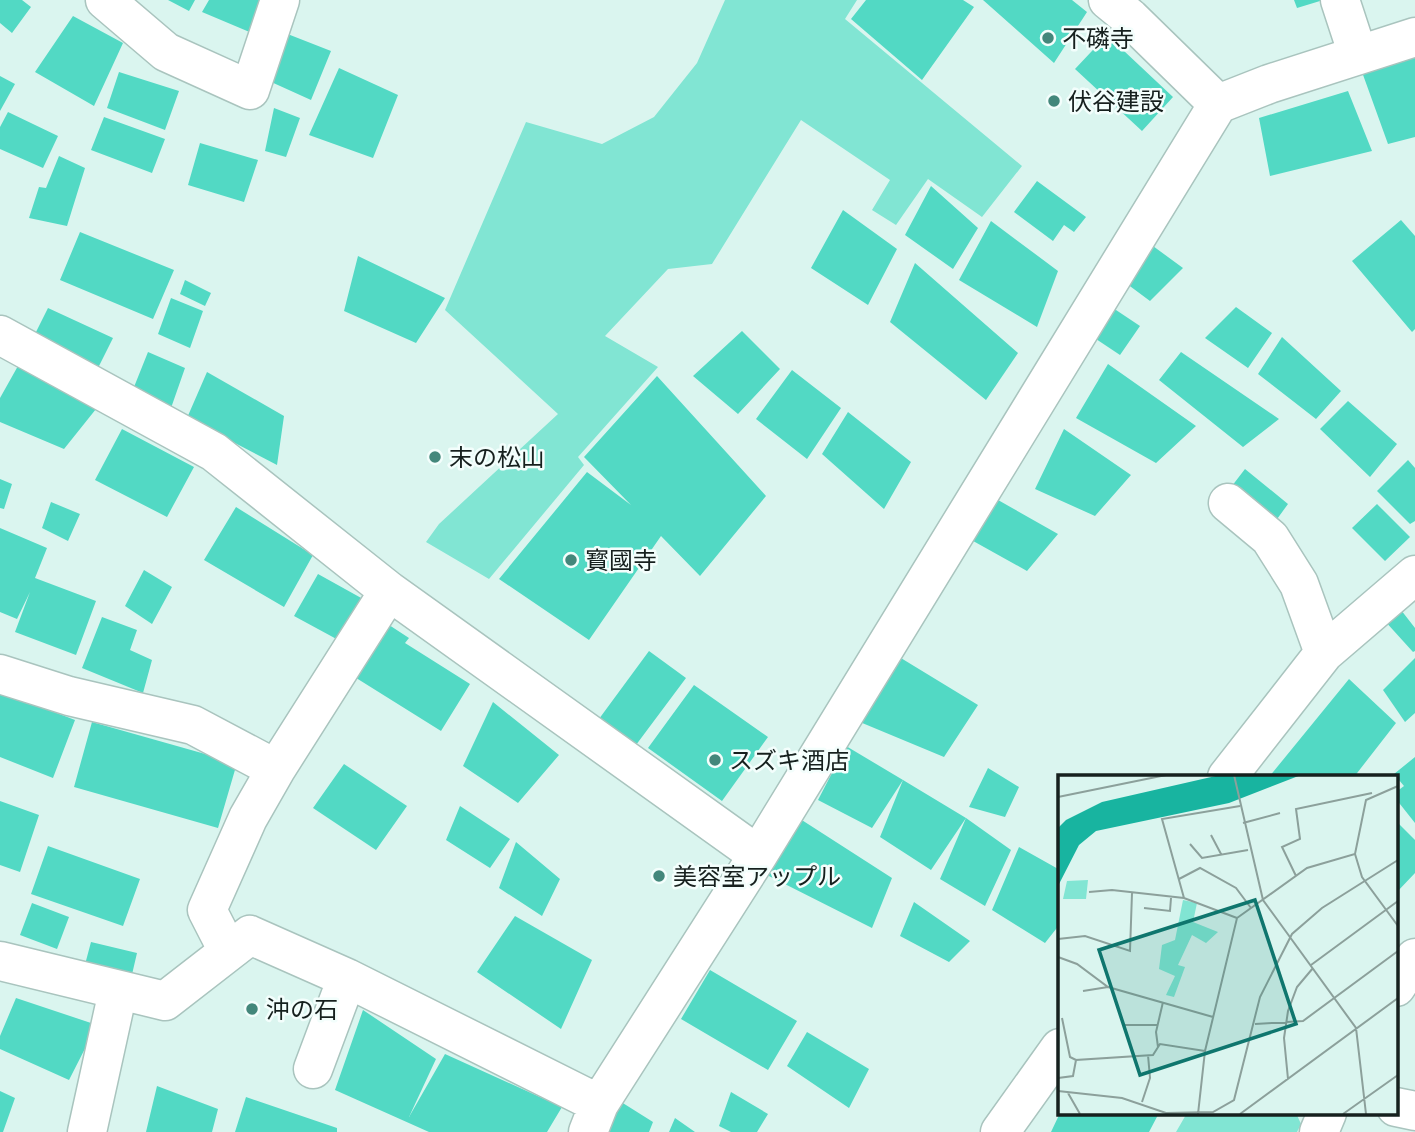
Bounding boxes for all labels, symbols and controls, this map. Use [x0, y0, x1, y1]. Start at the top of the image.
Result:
place label: 不磷寺 [1062, 23, 1134, 53]
marker: 不磷寺 [1040, 30, 1056, 46]
place label: 伏谷建設 [1068, 86, 1164, 116]
marker: 伏谷建設 [1046, 93, 1062, 109]
place label: 末の松山 [449, 442, 545, 472]
marker: 末の松山 [427, 449, 443, 465]
place label: 寳國寺 [585, 545, 657, 575]
marker: 寳國寺 [563, 552, 579, 568]
place label: スズキ酒店 [729, 745, 849, 775]
marker: スズキ酒店 [707, 752, 723, 768]
inset map [1058, 775, 1398, 1114]
place label: 美容室アップル [673, 861, 841, 891]
marker: 美容室アップル [651, 868, 667, 884]
place label: 沖の石 [266, 994, 338, 1024]
marker: 沖の石 [244, 1001, 260, 1017]

